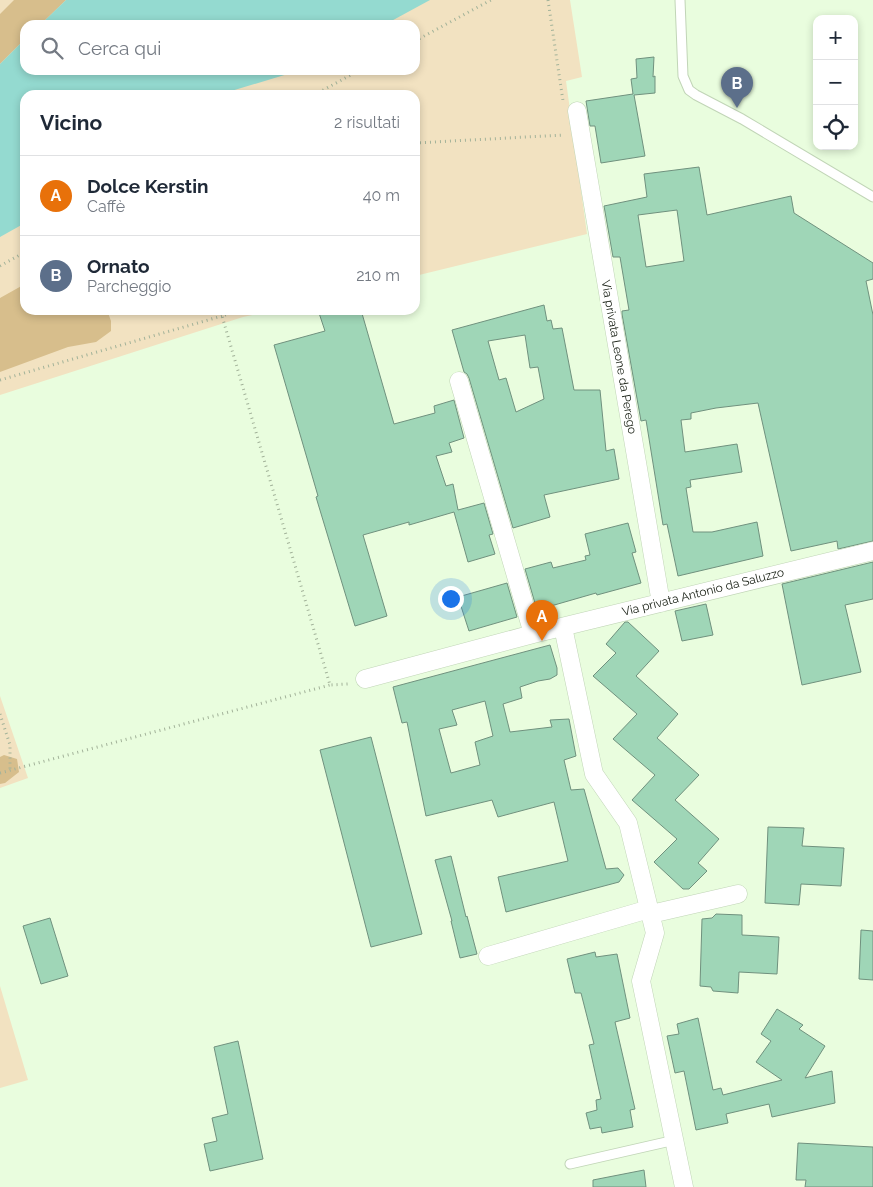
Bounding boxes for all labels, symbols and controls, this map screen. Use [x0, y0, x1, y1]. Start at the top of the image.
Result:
map controls [813, 15, 858, 150]
button: + [813, 15, 858, 60]
search box [20, 20, 420, 75]
icon: search [38, 34, 66, 62]
text: Cerca qui [78, 37, 161, 59]
button: − [813, 60, 858, 105]
pin: B [721, 67, 753, 108]
button: locate [813, 105, 858, 150]
text: Vicino [40, 110, 102, 135]
text: 2 risultati [334, 113, 400, 132]
text: Dolce Kerstin [87, 175, 208, 197]
text: A [51, 186, 61, 205]
text: 40 m [363, 186, 400, 205]
text: Caffè [87, 197, 125, 216]
text: Ornato [87, 255, 150, 277]
text: B [51, 266, 61, 285]
text: 210 m [356, 266, 400, 285]
text: Parcheggio [87, 277, 171, 296]
street label: Via privata Leone da Perego [599, 279, 639, 435]
street label: Via privata Antonio da Saluzzo [620, 565, 786, 619]
your location [438, 586, 464, 612]
pin: A [526, 600, 558, 641]

